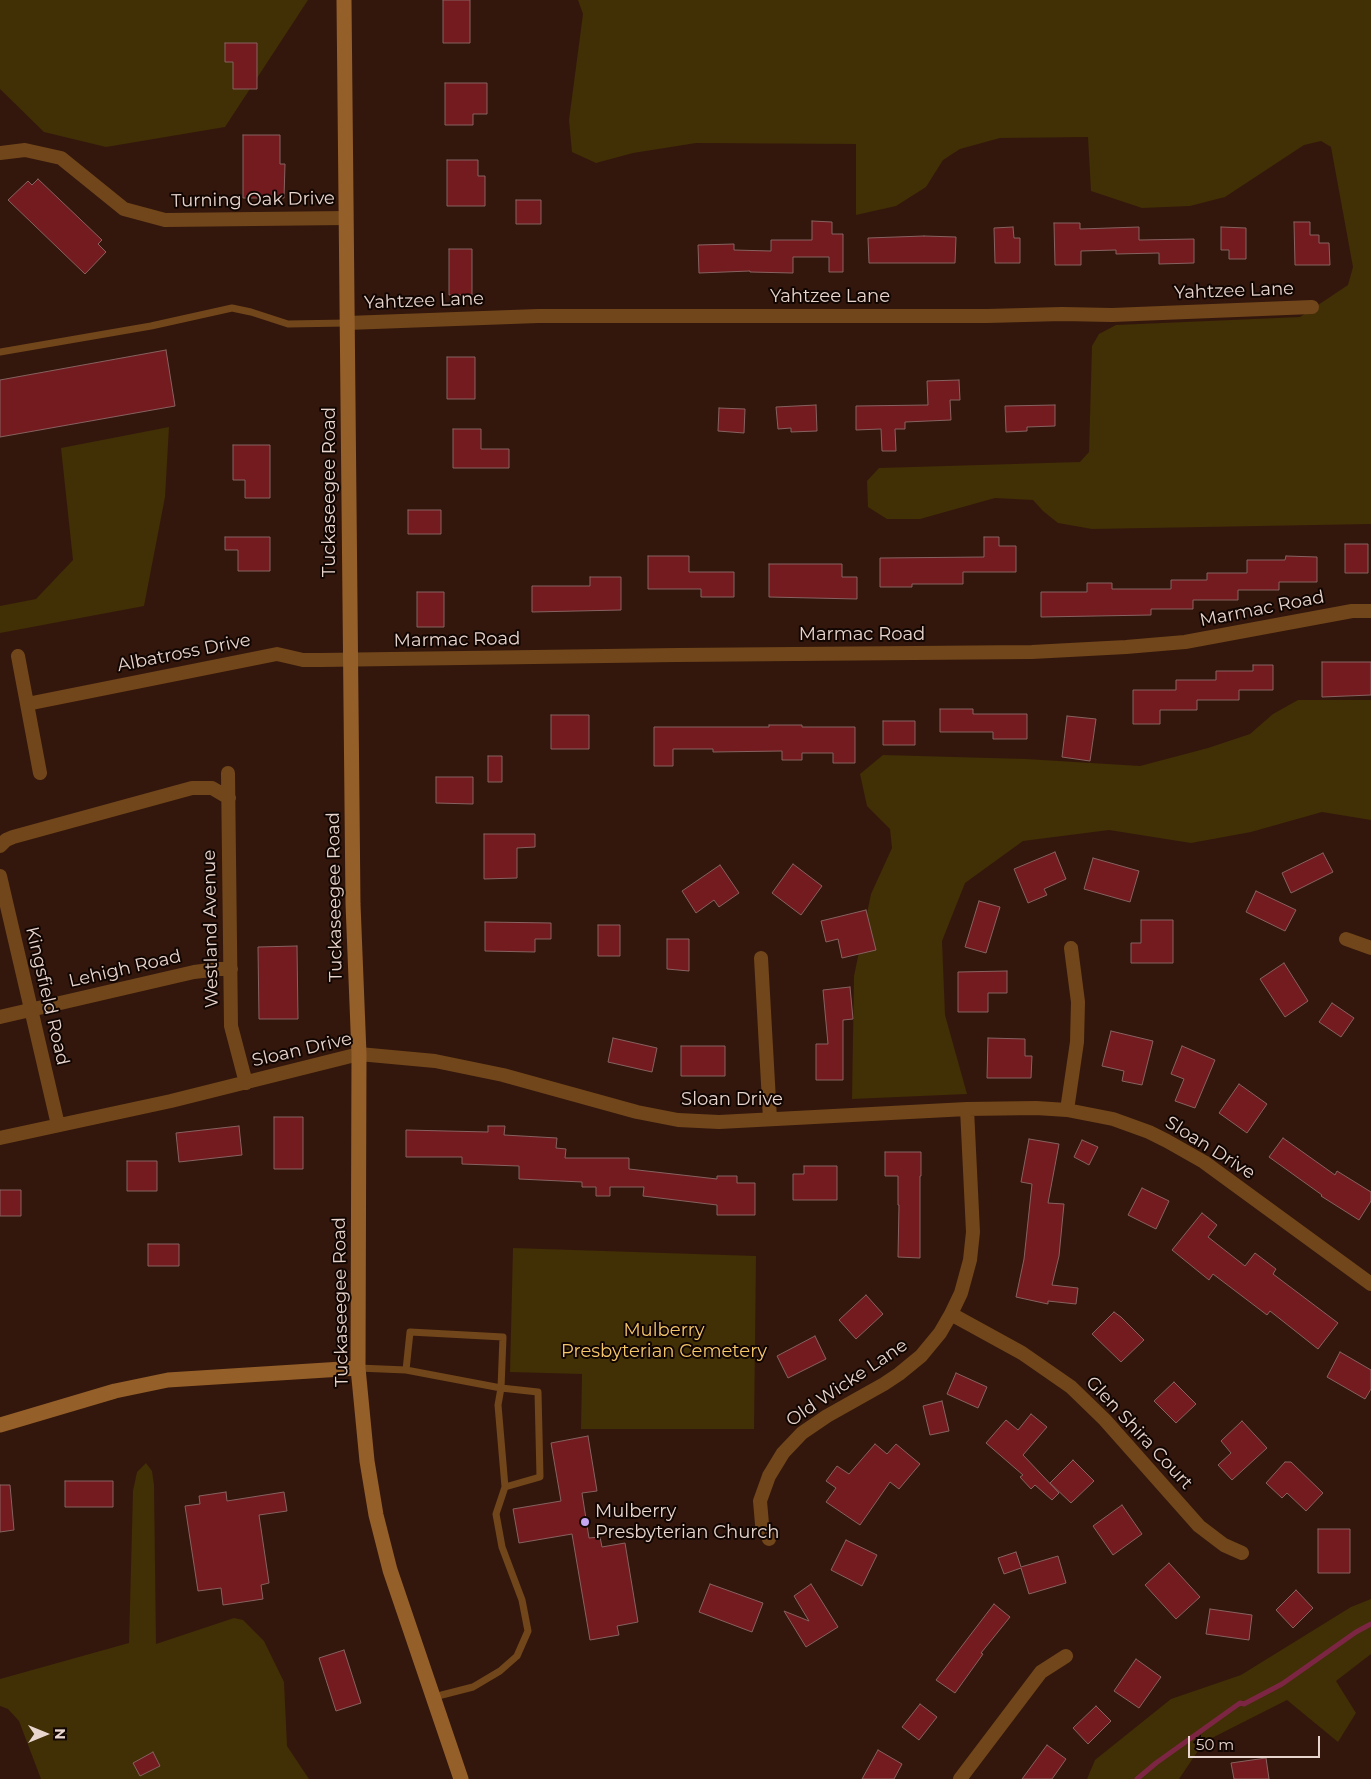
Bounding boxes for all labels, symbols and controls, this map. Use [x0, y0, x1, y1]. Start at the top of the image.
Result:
street label: Turning Oak Drive [171, 188, 335, 212]
street label: Yahtzee Lane [1174, 278, 1294, 304]
street label: Yahtzee Lane [770, 286, 890, 308]
street label: Yahtzee Lane [364, 288, 484, 314]
street label: Tuckaseegee Road [319, 407, 341, 577]
street label: Marmac Road [1198, 586, 1326, 632]
street label: Marmac Road [799, 624, 925, 646]
street label: Marmac Road [394, 628, 520, 652]
street label: Albatross Drive [115, 629, 253, 677]
street label: Tuckaseegee Road [323, 812, 347, 982]
street label: Westland Avenue [199, 850, 223, 1008]
street label: Kingsfield Road [21, 925, 73, 1067]
street label: Lehigh Road [67, 946, 183, 992]
street label: Sloan Drive [250, 1028, 354, 1072]
street label: Sloan Drive [681, 1089, 783, 1111]
street label: Sloan Drive [1161, 1112, 1259, 1184]
street label: Tuckaseegee Road [329, 1217, 353, 1387]
park label: Mulberry Presbyterian Cemetery [561, 1320, 767, 1362]
street label: Old Wicke Lane [782, 1334, 912, 1432]
street label: Glen Shira Court [1081, 1372, 1197, 1494]
place label: Mulberry Presbyterian Church [595, 1501, 779, 1544]
marker: Mulberry Presbyterian Church [579, 1516, 591, 1528]
north arrow [20, 1709, 70, 1759]
scale bar [1191, 1726, 1324, 1758]
text: N [51, 1728, 69, 1740]
text: 50 m [1196, 1735, 1234, 1754]

